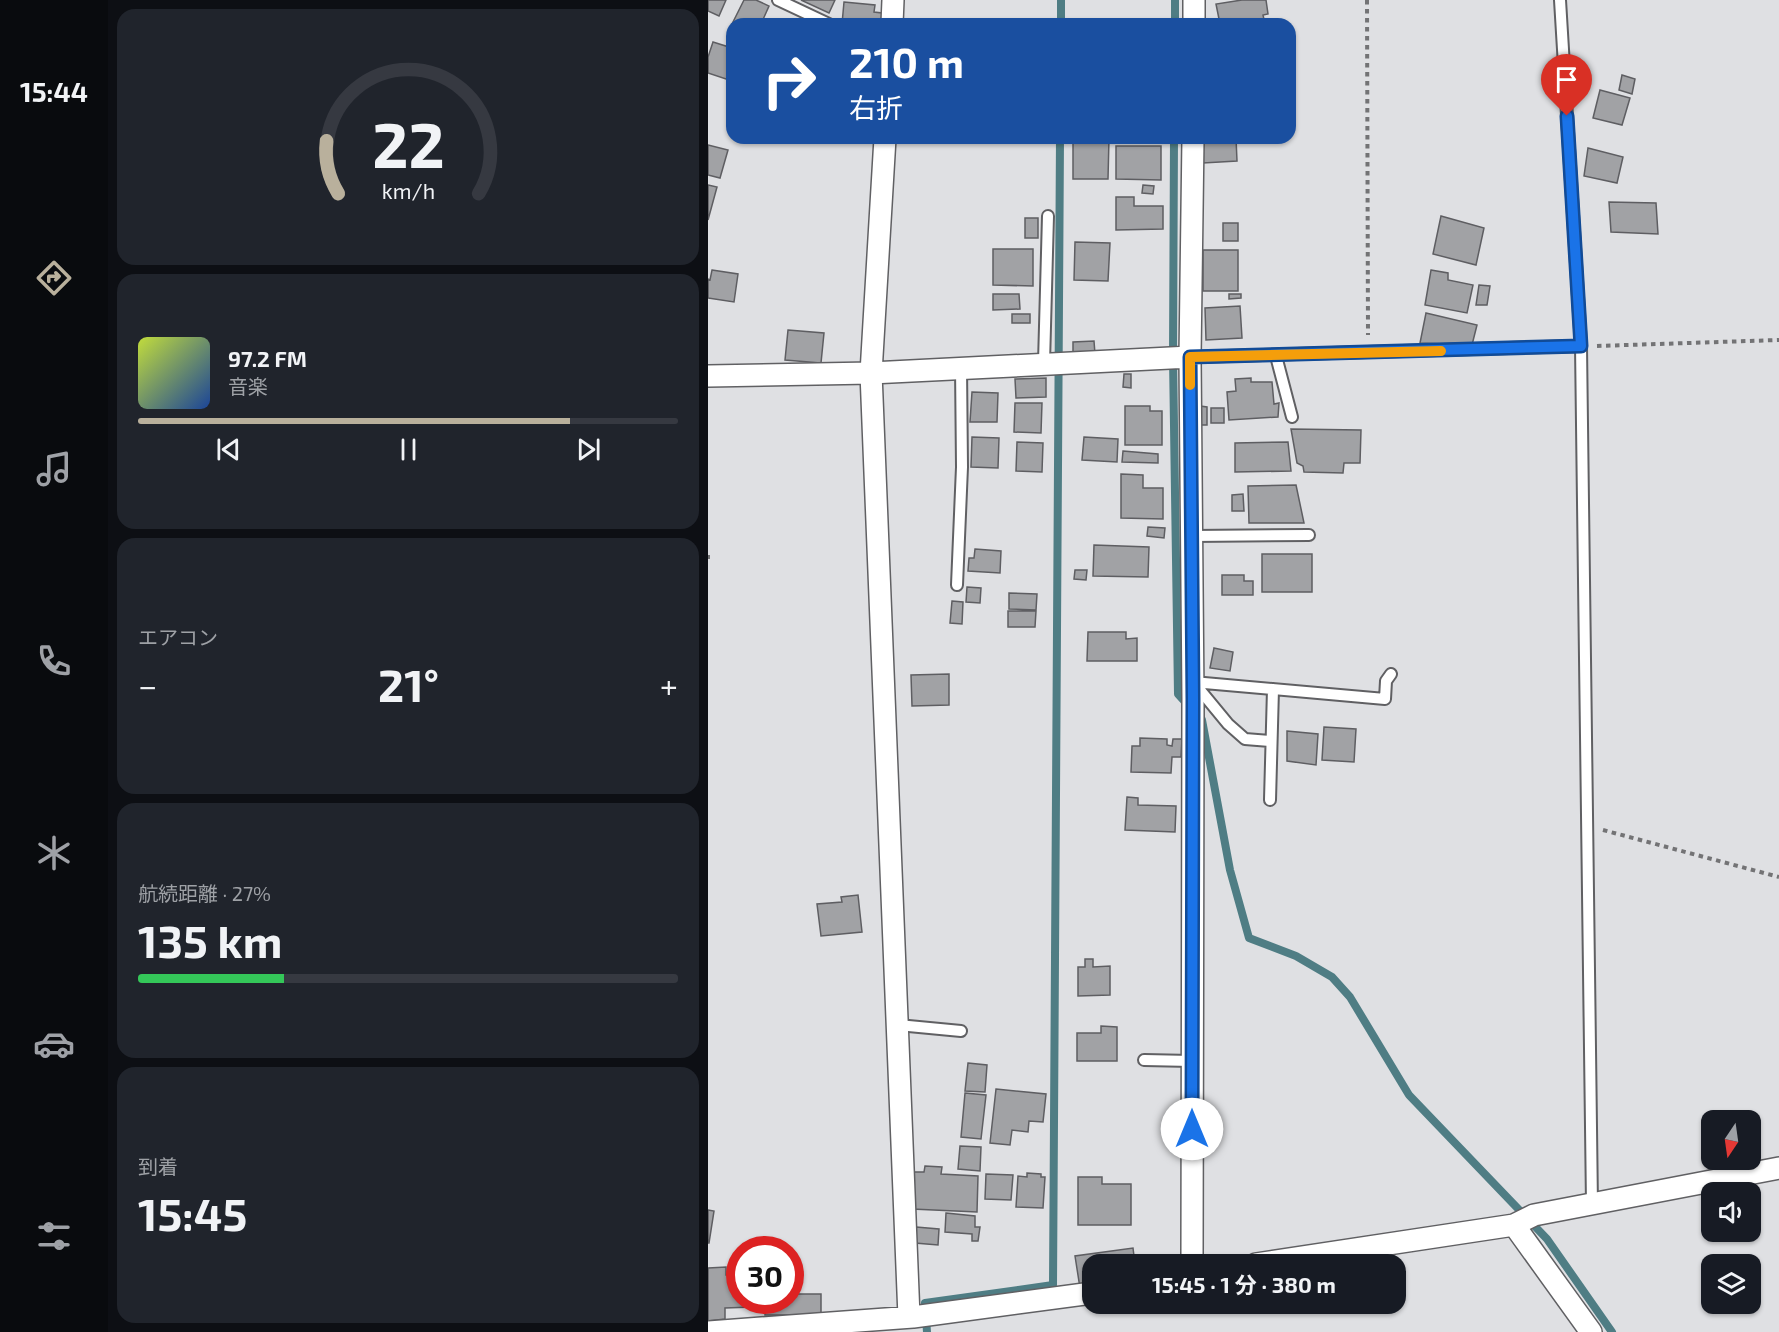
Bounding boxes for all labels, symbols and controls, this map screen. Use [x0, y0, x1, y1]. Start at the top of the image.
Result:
text: 210 m [849, 36, 964, 86]
icon: right [750, 42, 828, 120]
pin [1541, 54, 1592, 116]
icon: arrive [1550, 63, 1583, 96]
text: 15:44 [20, 75, 88, 107]
text: 右折 [849, 91, 903, 123]
text: 22 [372, 106, 444, 181]
text: km/h [381, 178, 435, 203]
icon: directions [33, 257, 75, 299]
text: 97.2 FM [228, 345, 307, 371]
text: 音楽 [228, 374, 268, 398]
icon: previous [212, 433, 245, 466]
icon: pause [392, 433, 425, 466]
icon: next [572, 433, 605, 466]
icon: music [33, 448, 75, 490]
text: エアコン [138, 625, 218, 649]
icon: phone [33, 640, 75, 682]
text: 21° [378, 657, 439, 711]
text: − [138, 665, 157, 705]
text: + [660, 665, 678, 705]
icon: climate [33, 832, 75, 874]
text: 航続距離 · 27% [138, 881, 271, 905]
text: 135 km [138, 913, 282, 967]
icon: car [33, 1023, 75, 1065]
position arrow [1160, 1097, 1224, 1161]
north arrow [1701, 1110, 1761, 1170]
map controls [1701, 1110, 1761, 1314]
text: 到着 [138, 1154, 178, 1178]
button: sound [1701, 1182, 1761, 1242]
text: 15:45 [138, 1186, 247, 1240]
icon: filters [33, 1215, 75, 1257]
speed limit sign: 30 [726, 1236, 804, 1314]
button: layers [1701, 1254, 1761, 1314]
text: 15:45 · 1 分 · 380 m [1152, 1271, 1336, 1297]

